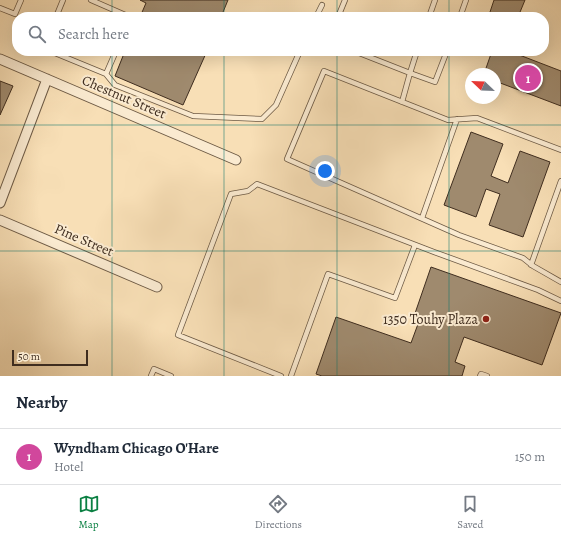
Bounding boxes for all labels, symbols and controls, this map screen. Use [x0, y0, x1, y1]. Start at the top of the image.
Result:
search box [12, 12, 549, 56]
icon: search [26, 23, 48, 45]
text: Search here [58, 24, 129, 44]
pin: 1 [515, 63, 541, 93]
north arrow [465, 68, 501, 104]
street label: Chestnut Street [79, 71, 169, 123]
your location [315, 161, 335, 181]
street label: Pine Street [51, 219, 117, 261]
place label: 1350 Touhy Plaza [383, 310, 478, 329]
marker: 1350 Touhy Plaza [481, 314, 491, 324]
scale bar [12, 348, 88, 367]
text: 50 m [18, 349, 40, 364]
text: Nearby [16, 391, 67, 414]
text: Wyndham Chicago O'Hare [54, 438, 219, 458]
text: 1 [27, 448, 31, 465]
text: 150 m [515, 448, 545, 465]
text: Hotel [54, 458, 83, 475]
tab: Map [78, 493, 100, 532]
tab: Directions [255, 493, 302, 532]
tab: Saved [457, 493, 483, 532]

